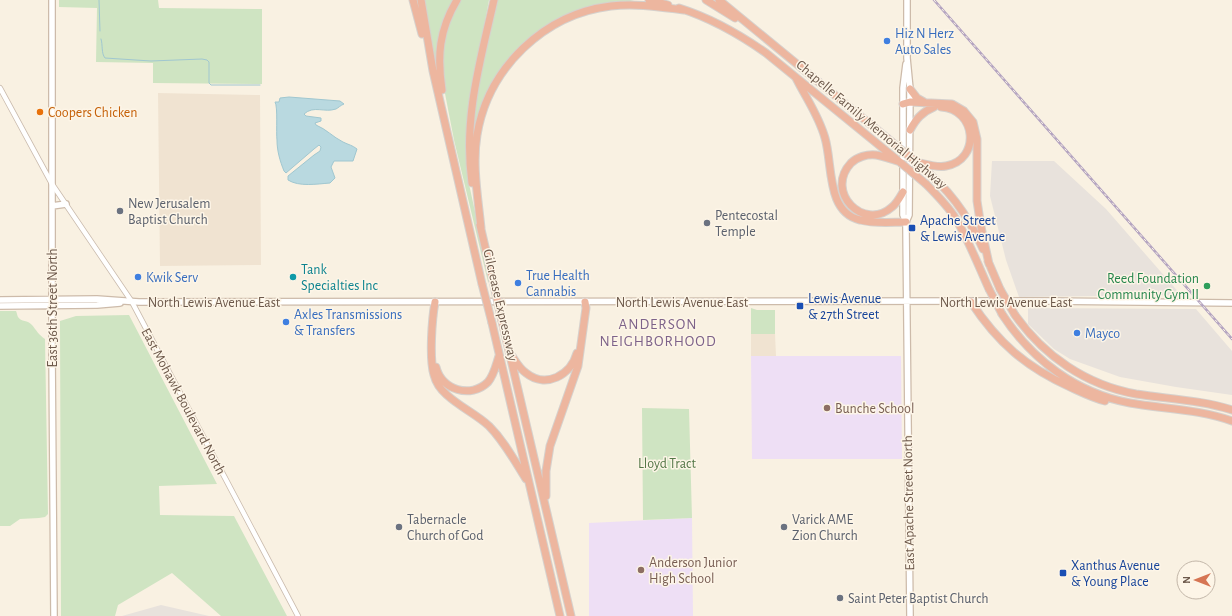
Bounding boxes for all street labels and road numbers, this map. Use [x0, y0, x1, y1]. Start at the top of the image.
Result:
street label: Chapelle Family Memorial Highway [793, 58, 949, 192]
street label: Gilcrease Expressway [480, 248, 520, 363]
street label: East 36th Street North [46, 249, 60, 367]
street label: North Lewis Avenue East [148, 296, 281, 310]
street label: North Lewis Avenue East [616, 296, 749, 310]
street label: North Lewis Avenue East [940, 296, 1073, 310]
street label: East Mohawk Boulevard North [138, 326, 228, 477]
street label: East Apache Street North [901, 435, 917, 571]

